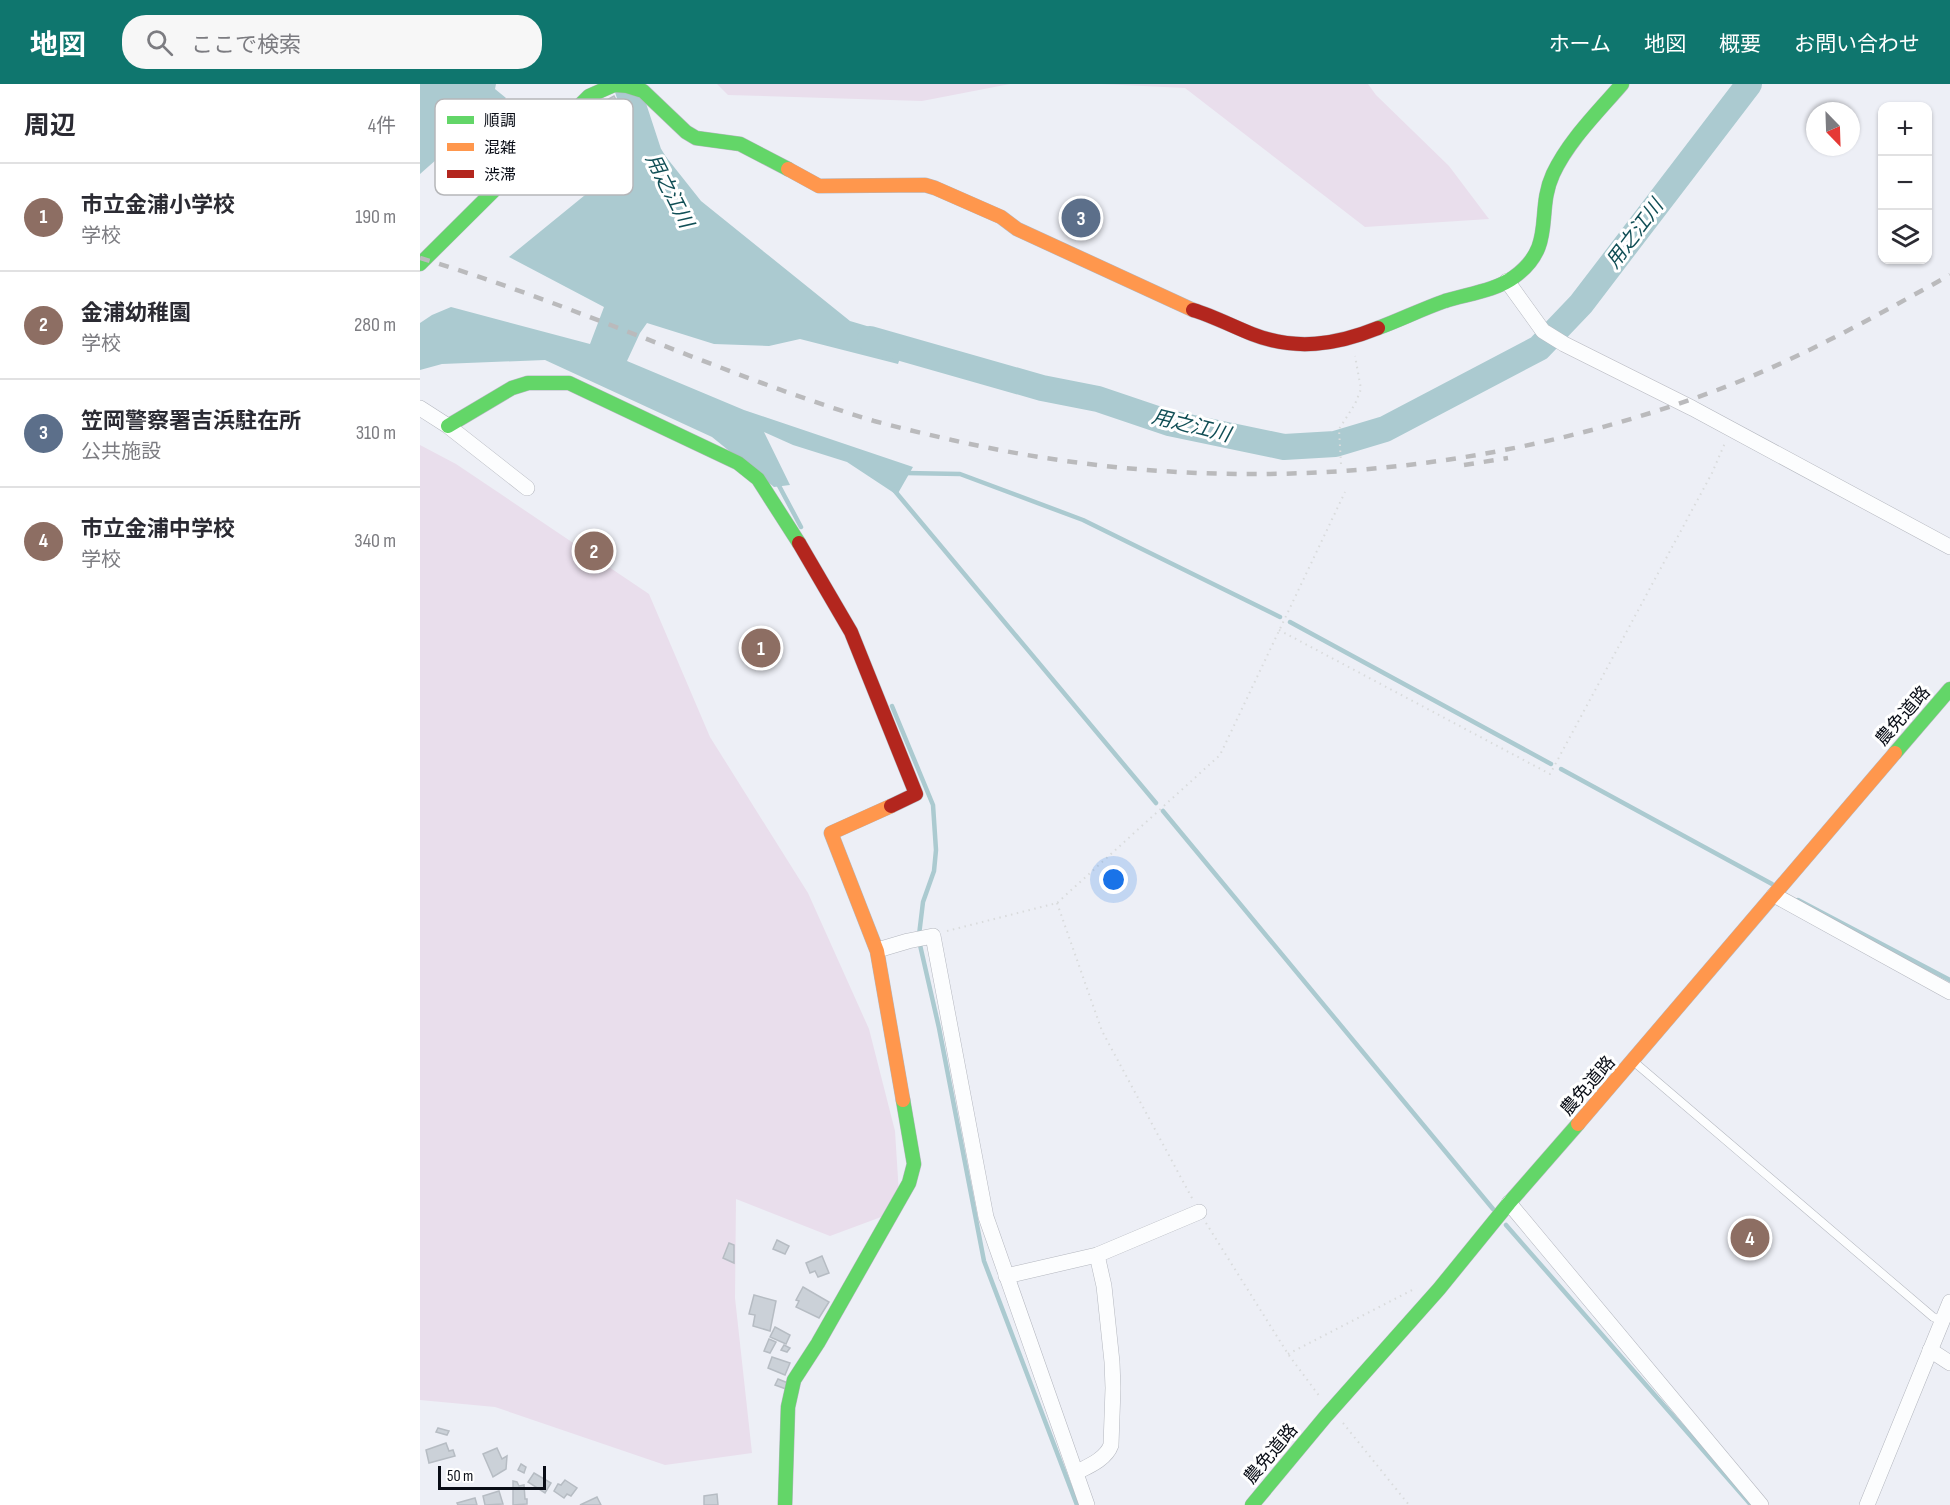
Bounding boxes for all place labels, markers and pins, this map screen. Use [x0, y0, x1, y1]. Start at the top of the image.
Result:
pin: 3 [1062, 196, 1100, 240]
pin: 2 [574, 528, 614, 574]
pin: 1 [742, 626, 780, 670]
pin: 4 [1730, 1216, 1770, 1260]

